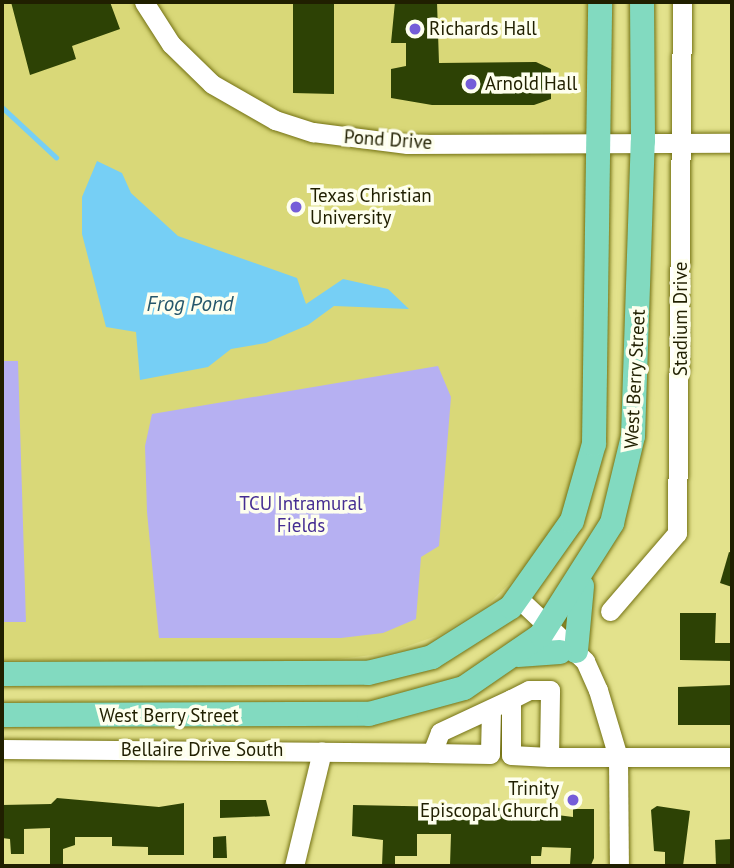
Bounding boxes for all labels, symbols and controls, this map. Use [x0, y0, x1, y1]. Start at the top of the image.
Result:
place label: Richards Hall [429, 18, 537, 40]
marker: Richards Hall [407, 21, 423, 37]
place label: Arnold Hall [485, 73, 577, 95]
marker: Arnold Hall [463, 76, 479, 92]
street label: Pond Drive [343, 126, 433, 154]
place label: Texas Christian University [310, 185, 432, 229]
marker: Texas Christian University [288, 199, 304, 215]
street label: Stadium Drive [670, 262, 692, 376]
water label: Frog Pond [146, 291, 234, 317]
street label: West Berry Street [620, 308, 650, 450]
park label: TCU Intramural Fields [239, 493, 363, 537]
street label: West Berry Street [99, 705, 239, 727]
street label: Bellaire Drive South [121, 739, 283, 761]
place label: Trinity Episcopal Church [420, 778, 559, 822]
marker: Trinity Episcopal Church [565, 792, 581, 808]

